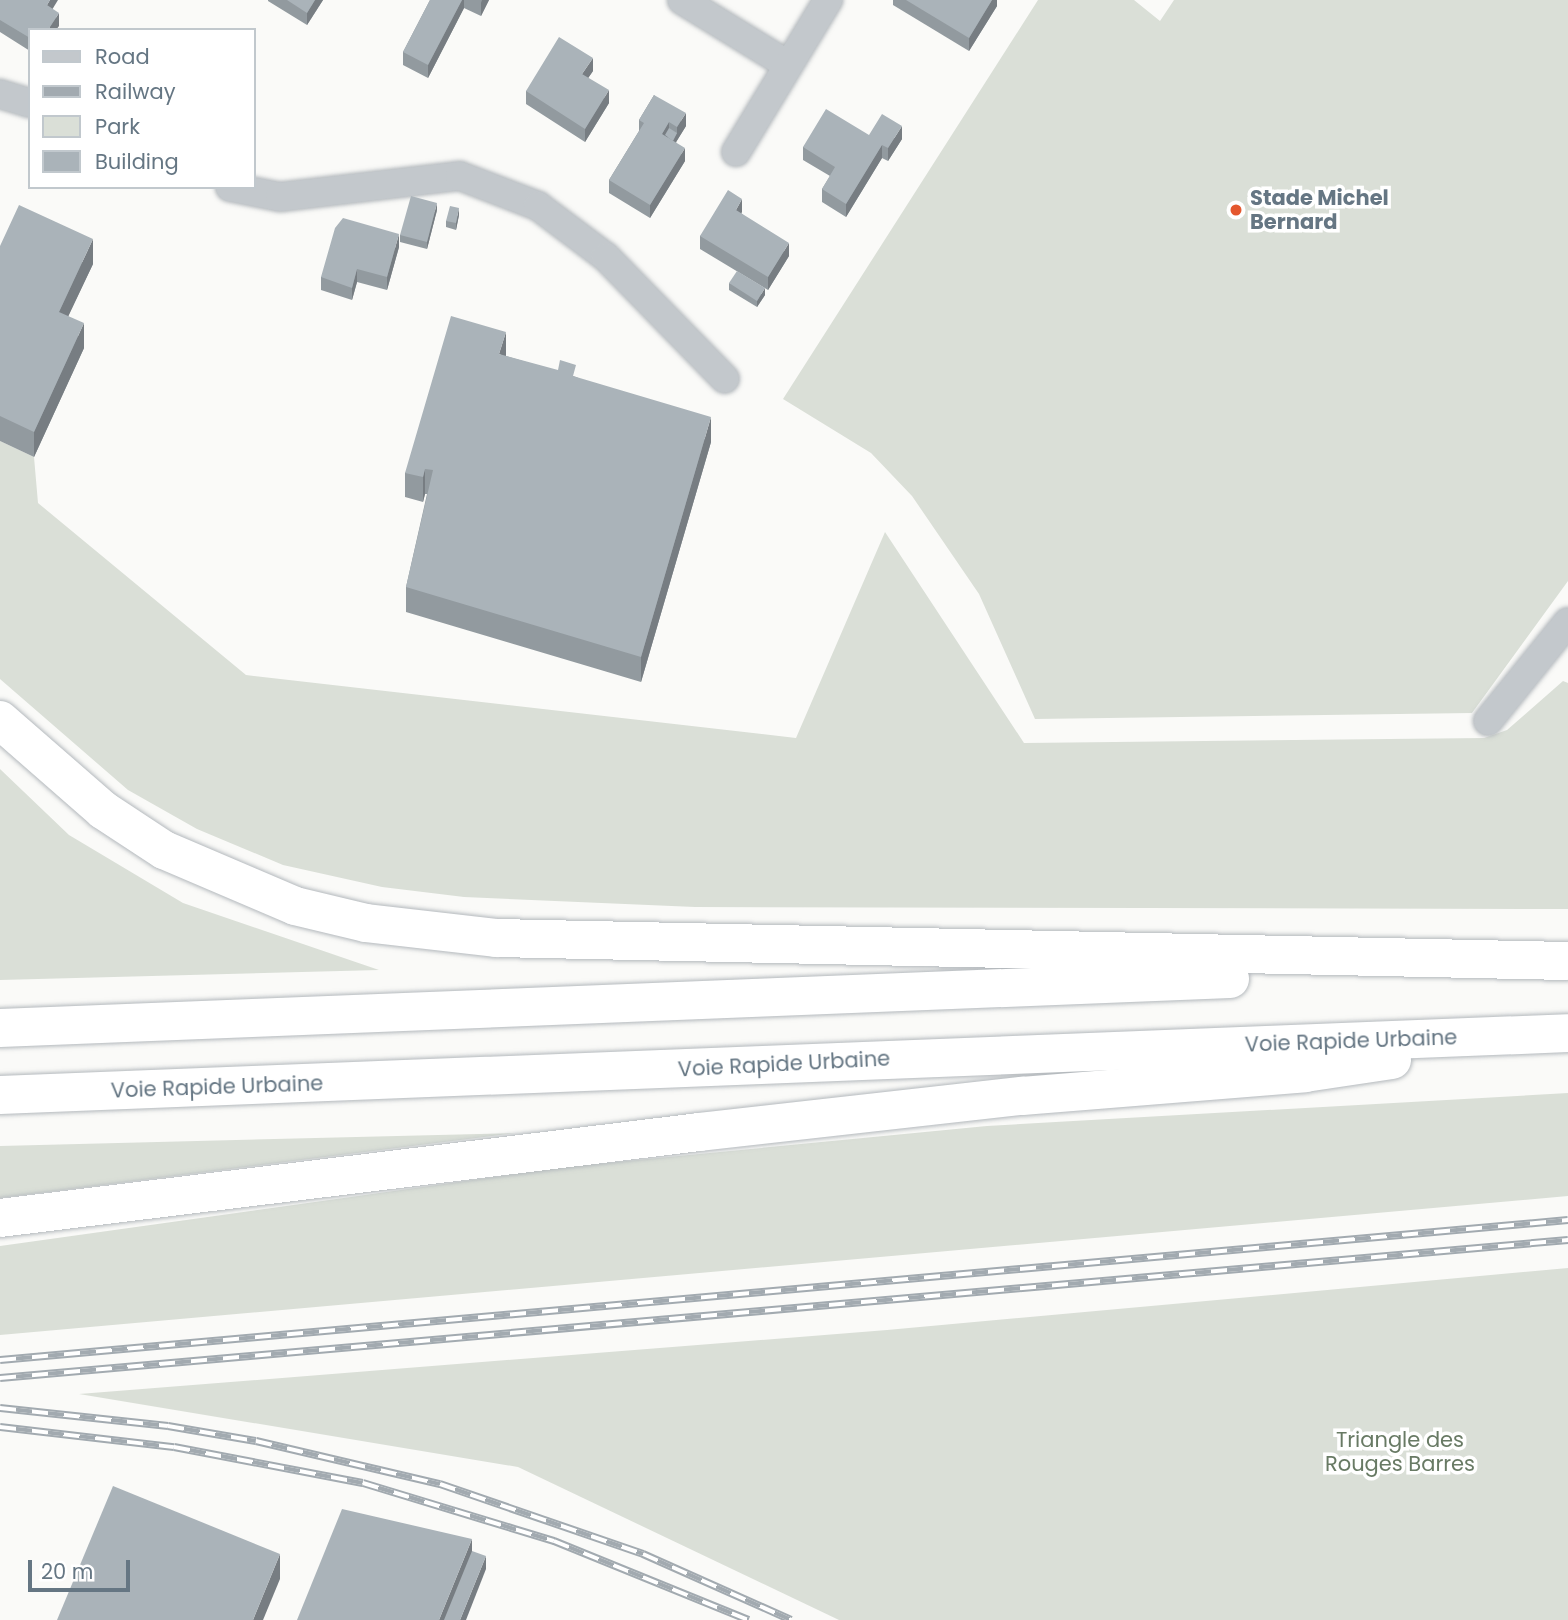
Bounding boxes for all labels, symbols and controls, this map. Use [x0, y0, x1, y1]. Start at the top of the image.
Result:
legend [28, 28, 256, 189]
text: Road [95, 42, 150, 71]
text: Railway [95, 77, 176, 106]
text: Park [95, 112, 140, 141]
text: Building [95, 147, 179, 176]
place label: Stade Michel Bernard [1250, 185, 1389, 235]
marker: Stade Michel Bernard [1228, 202, 1244, 218]
street label: Voie Rapide Urbaine [1244, 1025, 1458, 1057]
street label: Voie Rapide Urbaine [677, 1046, 891, 1082]
street label: Voie Rapide Urbaine [110, 1071, 324, 1103]
park label: Triangle des Rouges Barres [1325, 1427, 1475, 1477]
scale bar [32, 1546, 133, 1590]
text: 20 m [41, 1557, 94, 1586]

